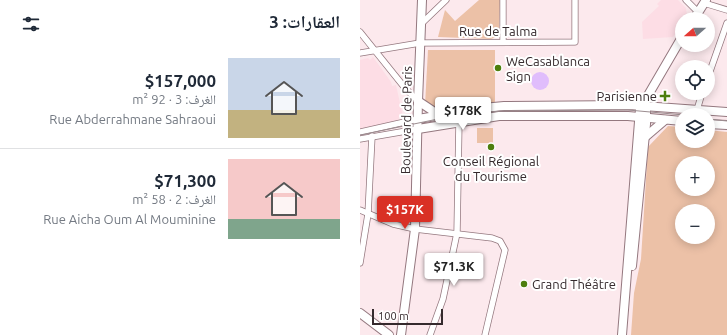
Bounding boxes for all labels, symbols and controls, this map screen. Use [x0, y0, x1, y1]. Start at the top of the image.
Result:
text: العقارات: 3 [269, 12, 340, 31]
north arrow [675, 12, 715, 52]
map controls [675, 12, 715, 244]
icon: filters [20, 13, 42, 35]
street label: Rue de Talma [459, 24, 537, 38]
place label: WeCasablanca Sign [506, 54, 590, 83]
button: locate [675, 60, 715, 100]
marker: WeCasablanca Sign [493, 63, 503, 73]
street label: Boulevard de Paris [398, 65, 414, 174]
text: $157,000 [145, 71, 216, 90]
icon: home [260, 74, 308, 122]
place label: Parisienne [597, 89, 657, 103]
marker: Parisienne [660, 91, 670, 101]
text: الغرف: 3 · 92 m² [132, 92, 216, 106]
pin: $178K [435, 97, 491, 131]
text: $178K [444, 103, 482, 117]
button: layers [675, 108, 715, 148]
text: Rue Abderrahmane Sahraoui [49, 112, 216, 126]
marker: Conseil Régional du Tourisme [486, 142, 496, 152]
place label: Conseil Régional du Tourisme [443, 154, 540, 183]
button: + [675, 156, 715, 196]
text: $71,300 [154, 171, 216, 190]
icon: home [260, 175, 308, 223]
text: الغرف: 2 · 58 m² [132, 192, 216, 206]
pin: $157K [377, 196, 433, 230]
text: $157K [386, 202, 424, 216]
button: − [675, 204, 715, 244]
text: Rue Aicha Oum Al Mouminine [43, 212, 216, 226]
pin: $71.3K [421, 253, 487, 287]
text: $71.3K [433, 259, 475, 273]
place label: Grand Théâtre [532, 277, 616, 291]
marker: Grand Théâtre [519, 279, 529, 289]
scale bar [372, 307, 443, 326]
text: 100 m [378, 310, 409, 322]

